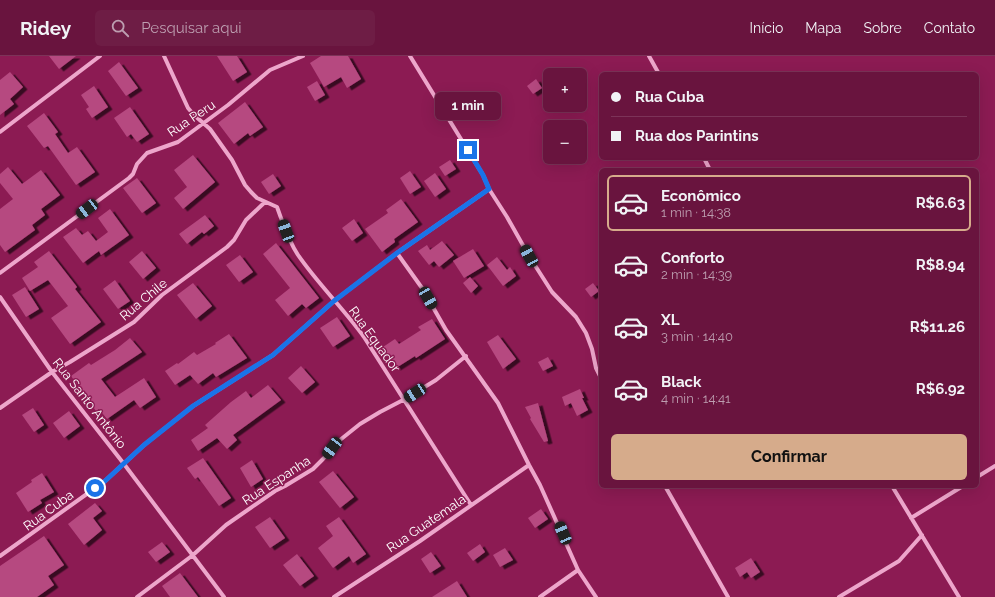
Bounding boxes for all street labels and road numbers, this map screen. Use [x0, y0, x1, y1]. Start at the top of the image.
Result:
street label: Rua Peru [165, 97, 218, 140]
street label: Rua Chile [117, 275, 170, 323]
street label: Rua Equador [346, 304, 404, 375]
street label: Rua Santo Antônio [50, 355, 130, 452]
street label: Rua Espanha [239, 453, 313, 508]
street label: Rua Cuba [20, 487, 76, 534]
street label: Rua Guatemala [384, 491, 469, 555]

